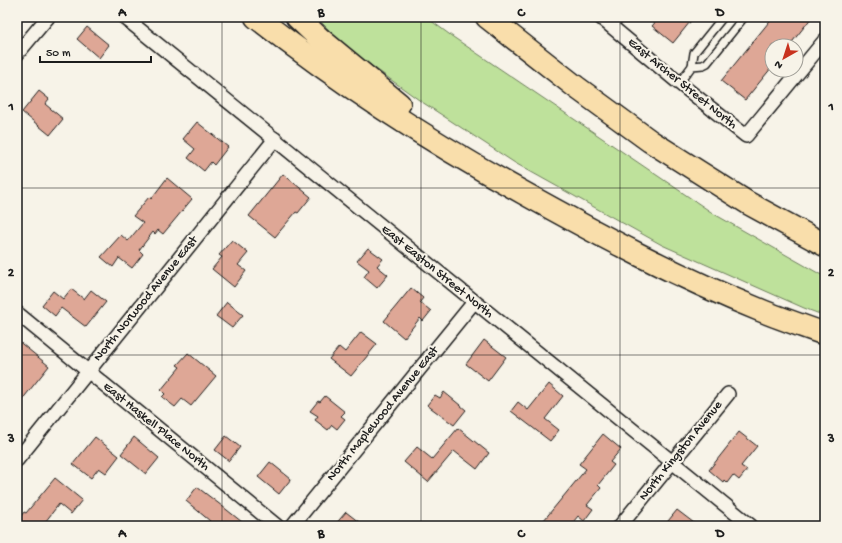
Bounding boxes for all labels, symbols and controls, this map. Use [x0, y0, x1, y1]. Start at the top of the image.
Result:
text: A [117, 6, 127, 21]
text: B [317, 6, 326, 21]
text: C [516, 6, 526, 21]
text: D [715, 6, 725, 21]
street label: East Archer Street North [624, 35, 740, 133]
scale bar [40, 38, 151, 64]
north arrow [764, 38, 804, 78]
text: 50 m [46, 47, 71, 61]
text: N [772, 57, 786, 71]
text: 1 [7, 100, 14, 115]
text: 1 [827, 100, 834, 115]
street label: East Easton Street North [378, 222, 496, 322]
street label: North Norwood Avenue East [91, 232, 202, 365]
text: 2 [8, 266, 15, 281]
text: 2 [828, 266, 835, 281]
street label: North Maplewood Avenue East [324, 342, 443, 484]
street label: East Haskell Place North [100, 379, 212, 475]
street label: North Kingston Avenue [636, 398, 726, 504]
text: 3 [7, 432, 15, 447]
text: 3 [827, 432, 835, 447]
text: A [117, 527, 127, 542]
text: B [317, 527, 326, 542]
text: C [516, 527, 526, 542]
text: D [715, 527, 725, 542]

